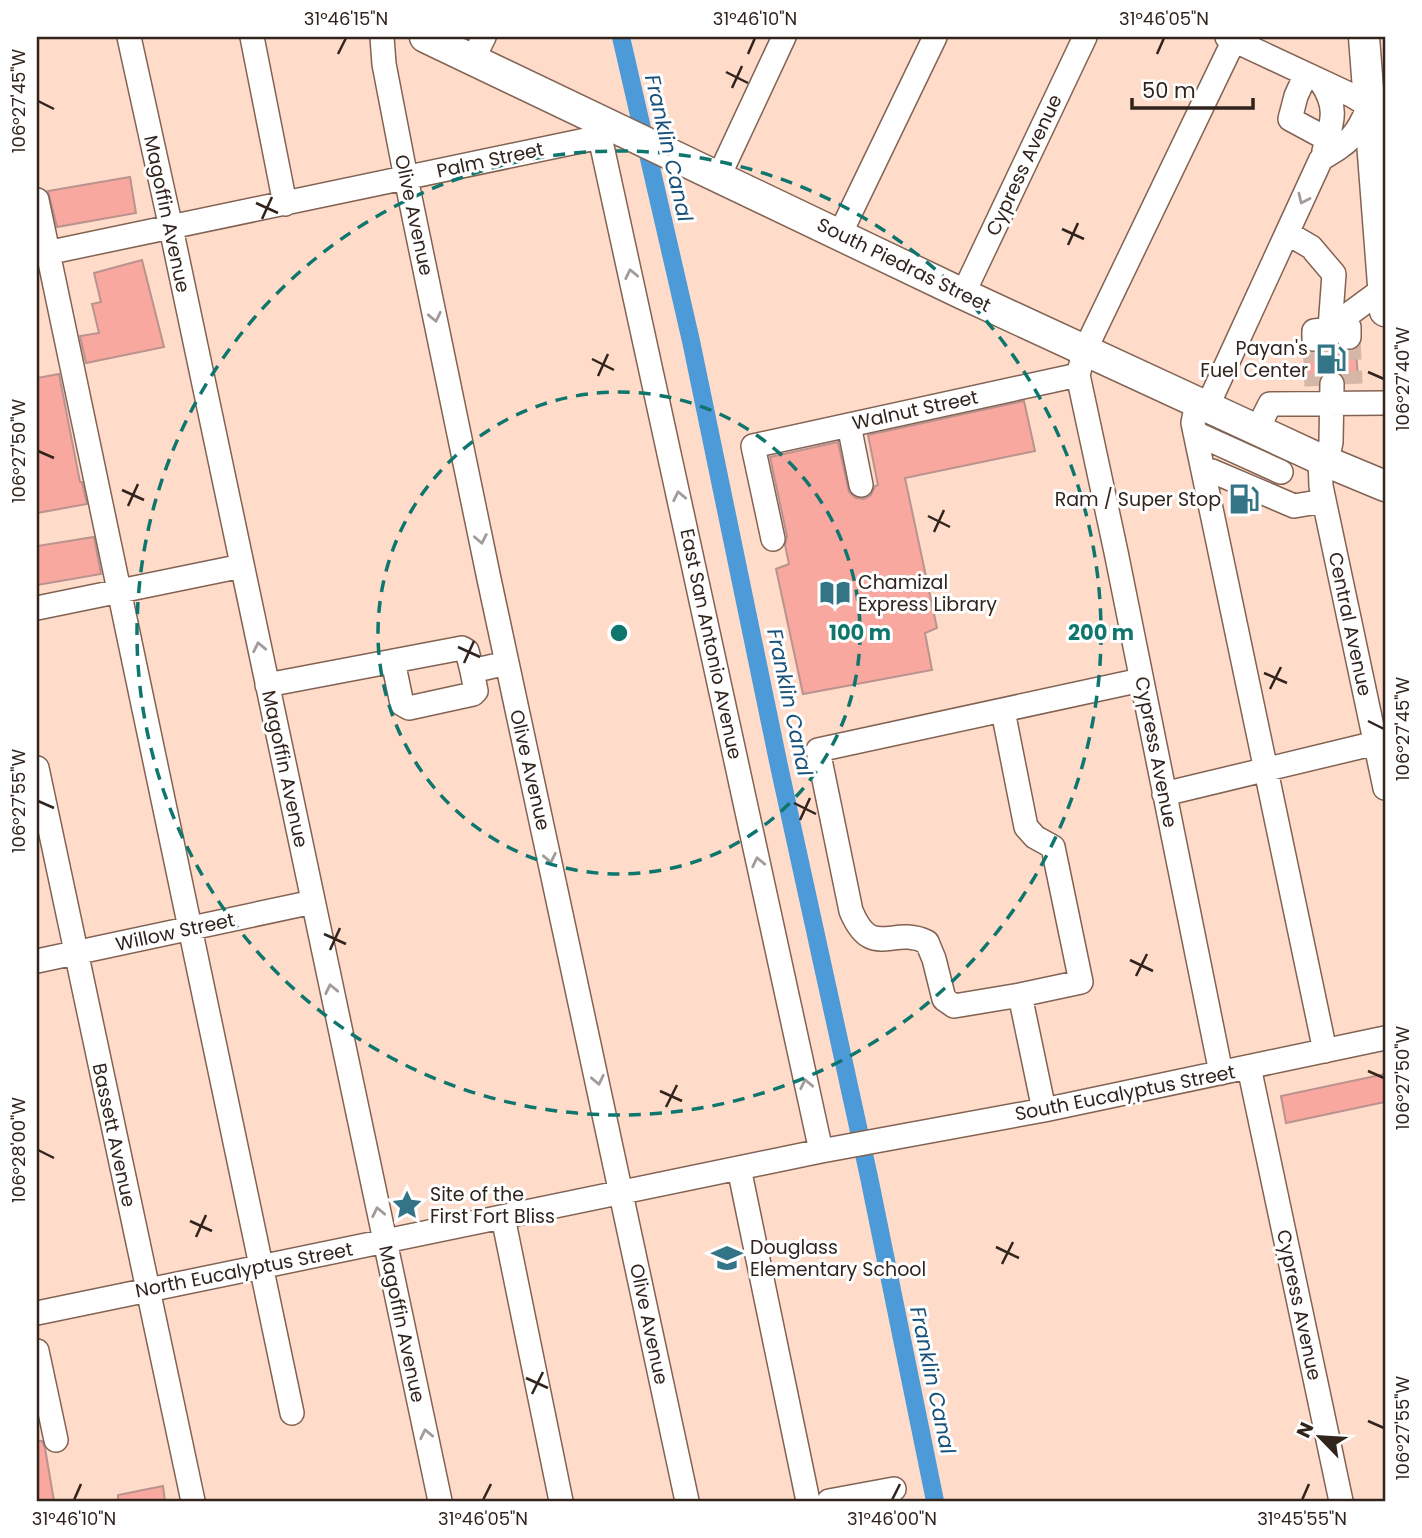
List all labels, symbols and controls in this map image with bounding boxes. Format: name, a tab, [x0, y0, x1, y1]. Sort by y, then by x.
text: 31°46'15"N	[304, 6, 388, 31]
text: 31°46'10"N	[713, 6, 797, 31]
text: 31°46'05"N	[1119, 6, 1209, 31]
text: 106°27'45"W	[6, 48, 31, 153]
scale bar	[1132, 66, 1252, 110]
water label: Franklin Canal	[638, 72, 700, 225]
text: 50 m	[1142, 76, 1196, 105]
street label: Cypress Avenue	[979, 90, 1069, 240]
street label: Magoffin Avenue	[137, 133, 197, 295]
street label: Palm Street	[434, 135, 546, 185]
street label: Olive Avenue	[388, 152, 440, 278]
one-way arrow	[1297, 191, 1311, 204]
street label: South Piedras Street	[812, 211, 996, 319]
one-way arrow	[624, 268, 639, 280]
one-way arrow	[427, 311, 442, 323]
text: 106°27'40"W	[1390, 326, 1415, 431]
place label: Payan's Fuel Center	[1200, 335, 1308, 384]
fuel station icon: Payan's Fuel Center	[1314, 342, 1348, 376]
street label: Walnut Street	[850, 383, 980, 437]
text: 106°27'50"W	[6, 398, 31, 503]
fuel station icon: Ram / Super Stop	[1227, 482, 1261, 516]
place label: Ram / Super Stop	[1055, 486, 1221, 513]
one-way arrow	[672, 490, 687, 502]
street label: East San Antonio Avenue	[673, 526, 749, 762]
one-way arrow	[473, 533, 488, 545]
street label: Central Avenue	[1322, 550, 1378, 698]
place label: Chamizal Express Library	[858, 569, 997, 618]
library icon: Chamizal Express Library	[818, 576, 852, 610]
text: 100 m	[829, 618, 891, 647]
text: 200 m	[1068, 618, 1134, 647]
centre of rings	[607, 621, 631, 645]
water label: Franklin Canal	[760, 626, 820, 779]
one-way arrow	[253, 641, 267, 653]
street label: Cypress Avenue	[1128, 674, 1184, 830]
text: 106°27'45"W	[1390, 676, 1415, 781]
street label: Magoffin Avenue	[255, 688, 315, 850]
street label: Olive Avenue	[503, 707, 557, 833]
text: 106°27'55"W	[6, 748, 31, 853]
one-way arrow	[541, 852, 556, 864]
one-way arrow	[752, 856, 766, 868]
street label: Willow Street	[113, 906, 237, 958]
one-way arrow	[325, 983, 340, 995]
text: 106°27'50"W	[1390, 1025, 1415, 1130]
street label: South Eucalyptus Street	[1013, 1058, 1238, 1128]
street label: Bassett Avenue	[86, 1061, 142, 1209]
one-way arrow	[589, 1074, 604, 1086]
one-way arrow	[800, 1078, 815, 1090]
text: 106°28'00"W	[6, 1097, 31, 1203]
place label: Site of the First Fort Bliss	[430, 1181, 555, 1230]
place icon: Site of the First Fort Bliss	[390, 1188, 424, 1222]
one-way arrow	[372, 1206, 387, 1218]
street label: Cypress Avenue	[1270, 1227, 1328, 1383]
place label: Douglass Elementary School	[750, 1234, 926, 1283]
street label: North Eucalyptus Street	[133, 1236, 355, 1304]
school or university icon: Douglass Elementary School	[710, 1241, 744, 1275]
street label: Magoffin Avenue	[372, 1243, 432, 1405]
street label: Olive Avenue	[623, 1261, 675, 1387]
water label: Franklin Canal	[903, 1304, 963, 1457]
text: 106°27'55"W	[1390, 1375, 1415, 1480]
north arrow	[1286, 1402, 1356, 1472]
text: N	[1290, 1418, 1320, 1442]
one-way arrow	[419, 1429, 434, 1441]
text: 31°46'10"N	[32, 1506, 116, 1531]
text: 31°46'05"N	[438, 1506, 528, 1531]
text: 31°46'00"N	[847, 1506, 937, 1531]
text: 31°45'55"N	[1257, 1506, 1347, 1531]

